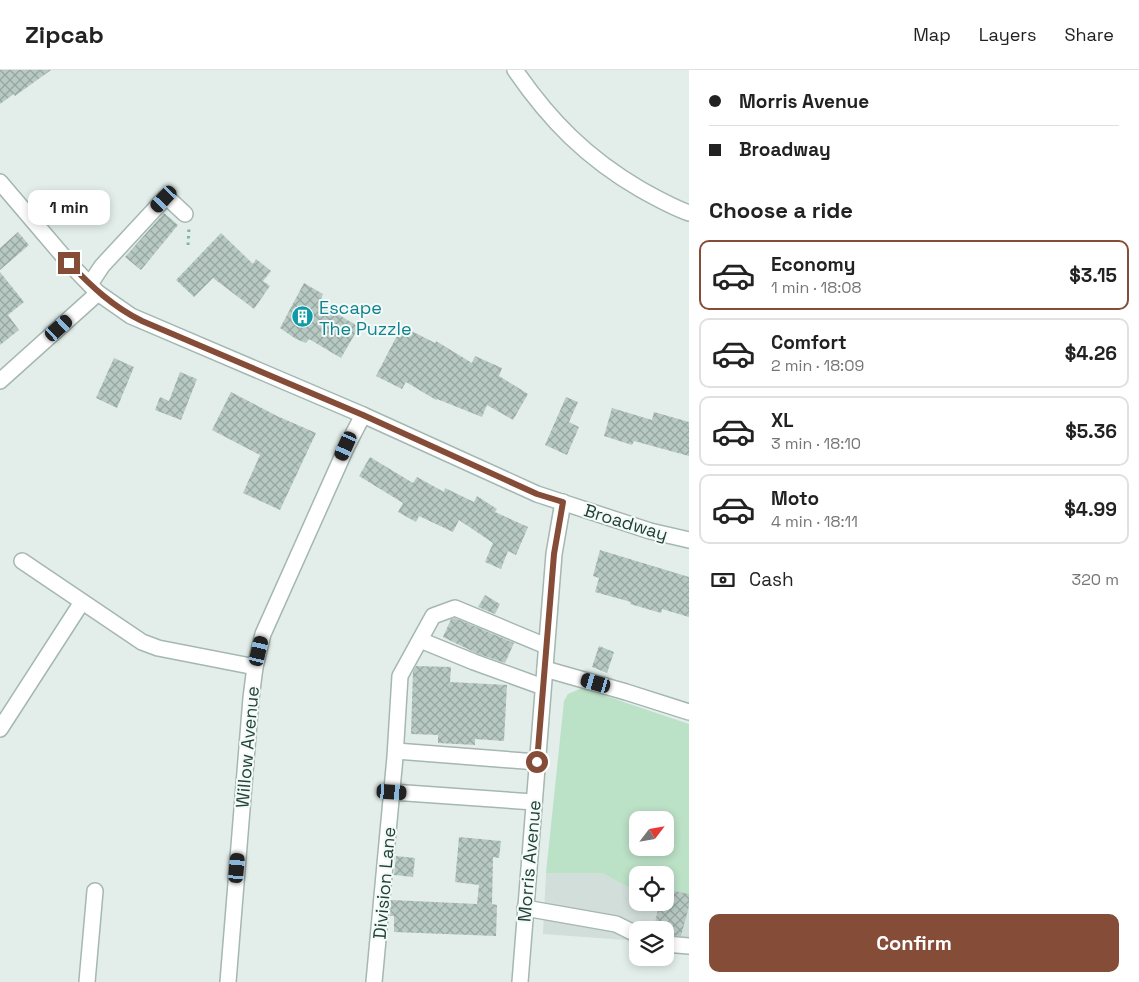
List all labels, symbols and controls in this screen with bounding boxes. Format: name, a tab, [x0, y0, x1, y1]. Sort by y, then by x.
text: Zipcab	[25, 19, 104, 50]
text: Map	[913, 23, 951, 46]
text: Layers	[979, 23, 1036, 46]
text: Share	[1064, 23, 1114, 46]
text: Morris Avenue	[739, 89, 869, 114]
text: Broadway	[739, 137, 831, 162]
car	[148, 183, 179, 215]
callout: 1 min	[28, 190, 110, 226]
text: Choose a ride	[709, 196, 853, 224]
text: 1 min	[49, 197, 89, 218]
route end	[58, 252, 80, 274]
text: Economy	[771, 252, 855, 277]
icon: car	[711, 253, 756, 298]
text: $3.15	[1069, 263, 1117, 288]
text: 1 min · 18:08	[771, 277, 861, 298]
place label: Escape The Puzzle	[319, 296, 412, 340]
building icon: Escape The Puzzle	[291, 305, 315, 329]
car	[42, 312, 75, 344]
text: Comfort	[771, 330, 847, 355]
icon: car	[711, 331, 756, 376]
text: $4.26	[1065, 341, 1117, 366]
text: 2 min · 18:09	[771, 355, 864, 376]
text: XL	[771, 408, 794, 433]
icon: car	[711, 409, 756, 454]
text: $5.36	[1065, 419, 1117, 444]
car	[333, 429, 358, 463]
text: 3 min · 18:10	[771, 433, 861, 454]
text: Moto	[771, 486, 819, 511]
icon: car	[711, 487, 756, 532]
text: $4.99	[1064, 497, 1117, 522]
street label: Broadway	[581, 498, 671, 546]
text: 4 min · 18:11	[771, 511, 858, 532]
icon: cash	[709, 566, 737, 594]
text: Cash	[749, 567, 794, 592]
text: 320 m	[1072, 569, 1119, 590]
car	[248, 635, 269, 667]
car	[579, 672, 612, 694]
street label: Willow Avenue	[230, 685, 264, 809]
route start	[526, 751, 548, 773]
car	[376, 783, 407, 801]
street label: Morris Avenue	[512, 799, 546, 923]
north arrow	[629, 811, 674, 856]
map controls	[629, 811, 674, 966]
street label: Division Lane	[368, 826, 400, 940]
car	[228, 852, 245, 884]
button: locate	[629, 866, 674, 911]
button: Confirm	[709, 914, 1119, 972]
button: layers	[629, 921, 674, 966]

